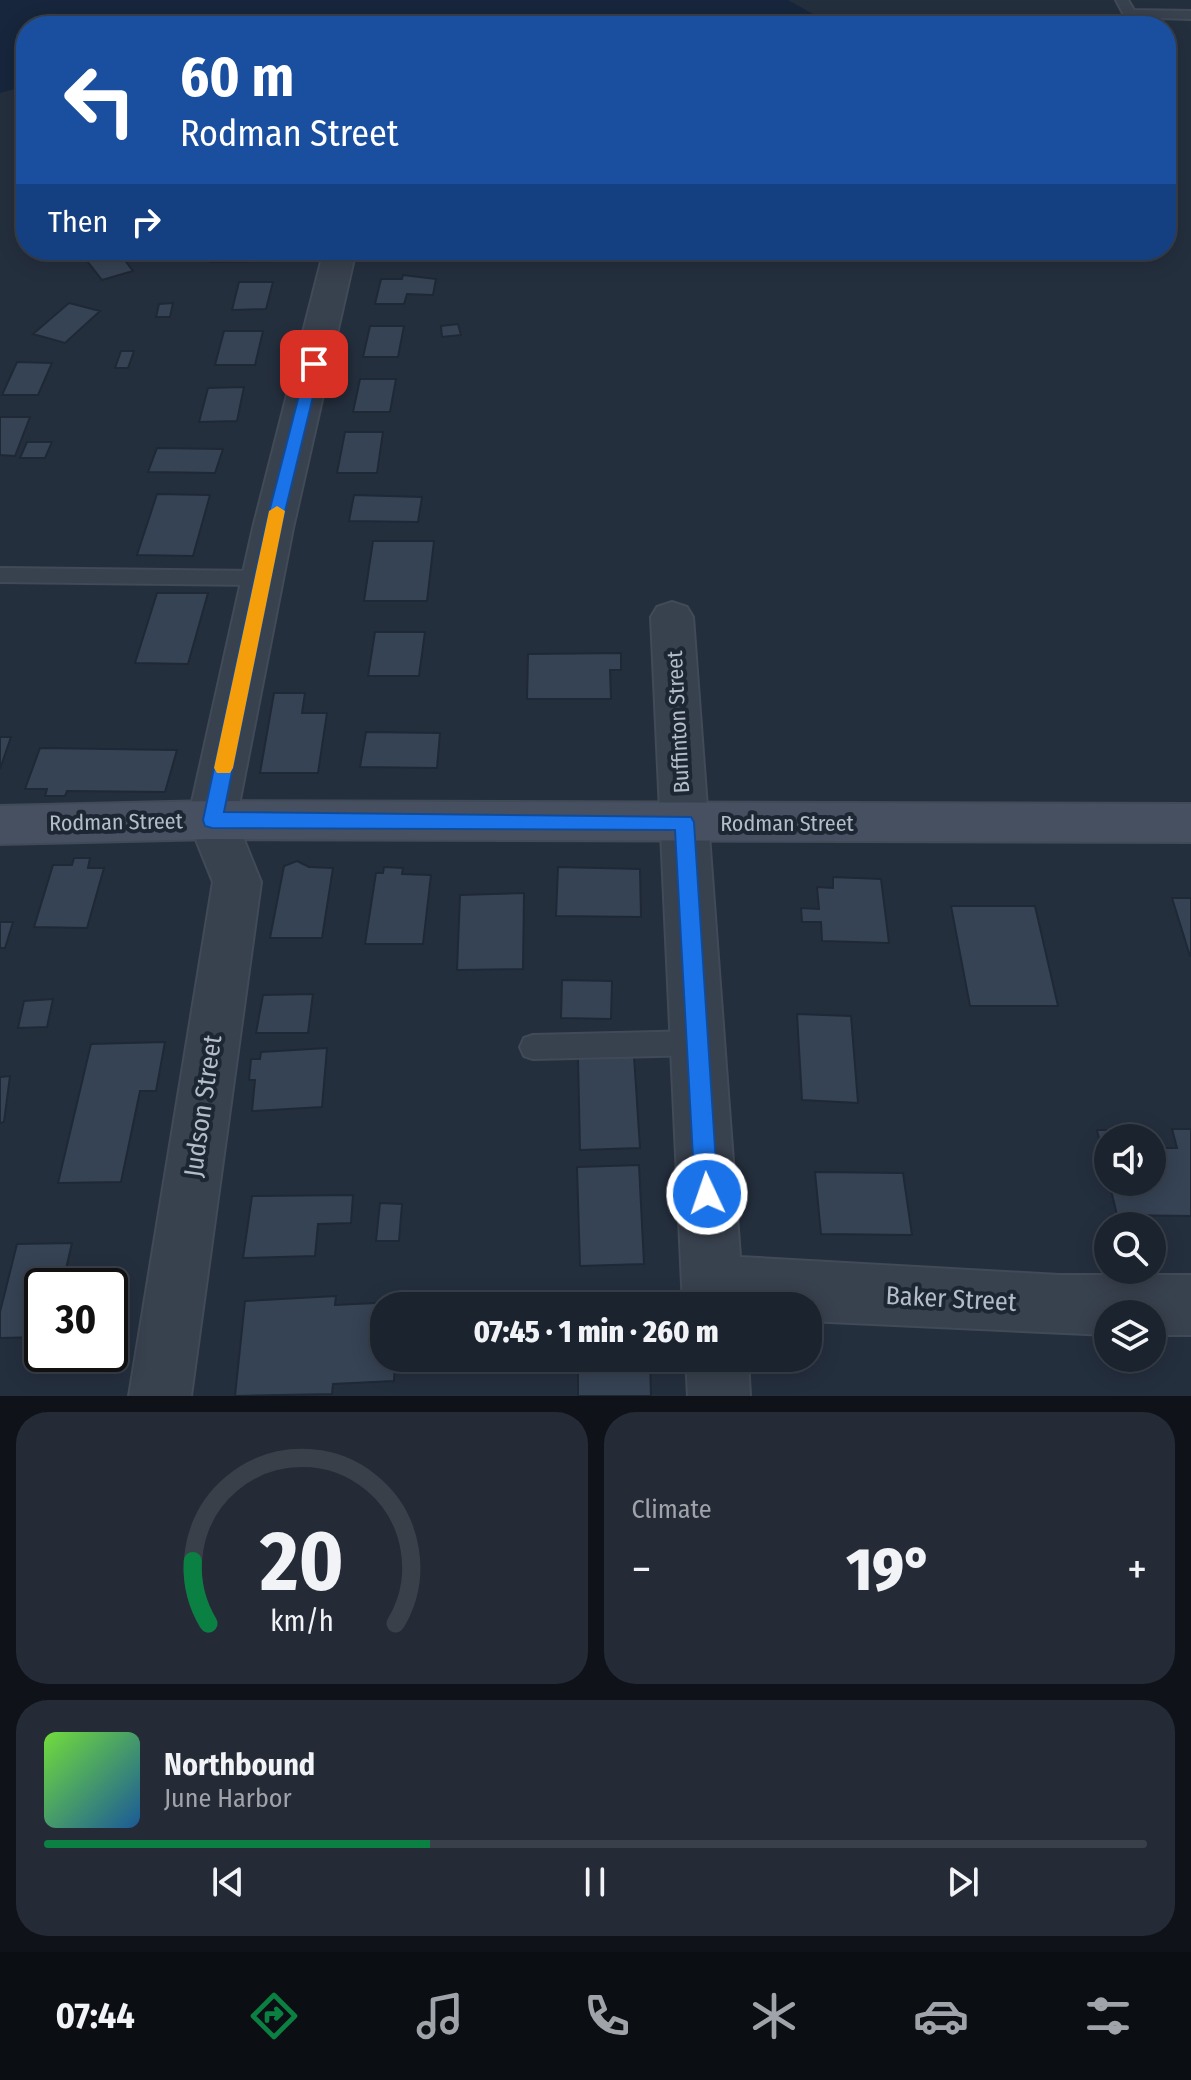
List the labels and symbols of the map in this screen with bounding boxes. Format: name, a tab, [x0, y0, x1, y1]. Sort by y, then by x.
pin	[280, 330, 348, 398]
street label: Buffinton Street	[661, 649, 695, 794]
street label: Rodman Street	[49, 807, 184, 837]
street label: Rodman Street	[720, 810, 855, 837]
street label: Judson Street	[178, 1032, 228, 1179]
position arrow	[665, 1152, 749, 1236]
speed limit sign: 30	[24, 1268, 128, 1372]
street label: Baker Street	[885, 1280, 1018, 1318]

